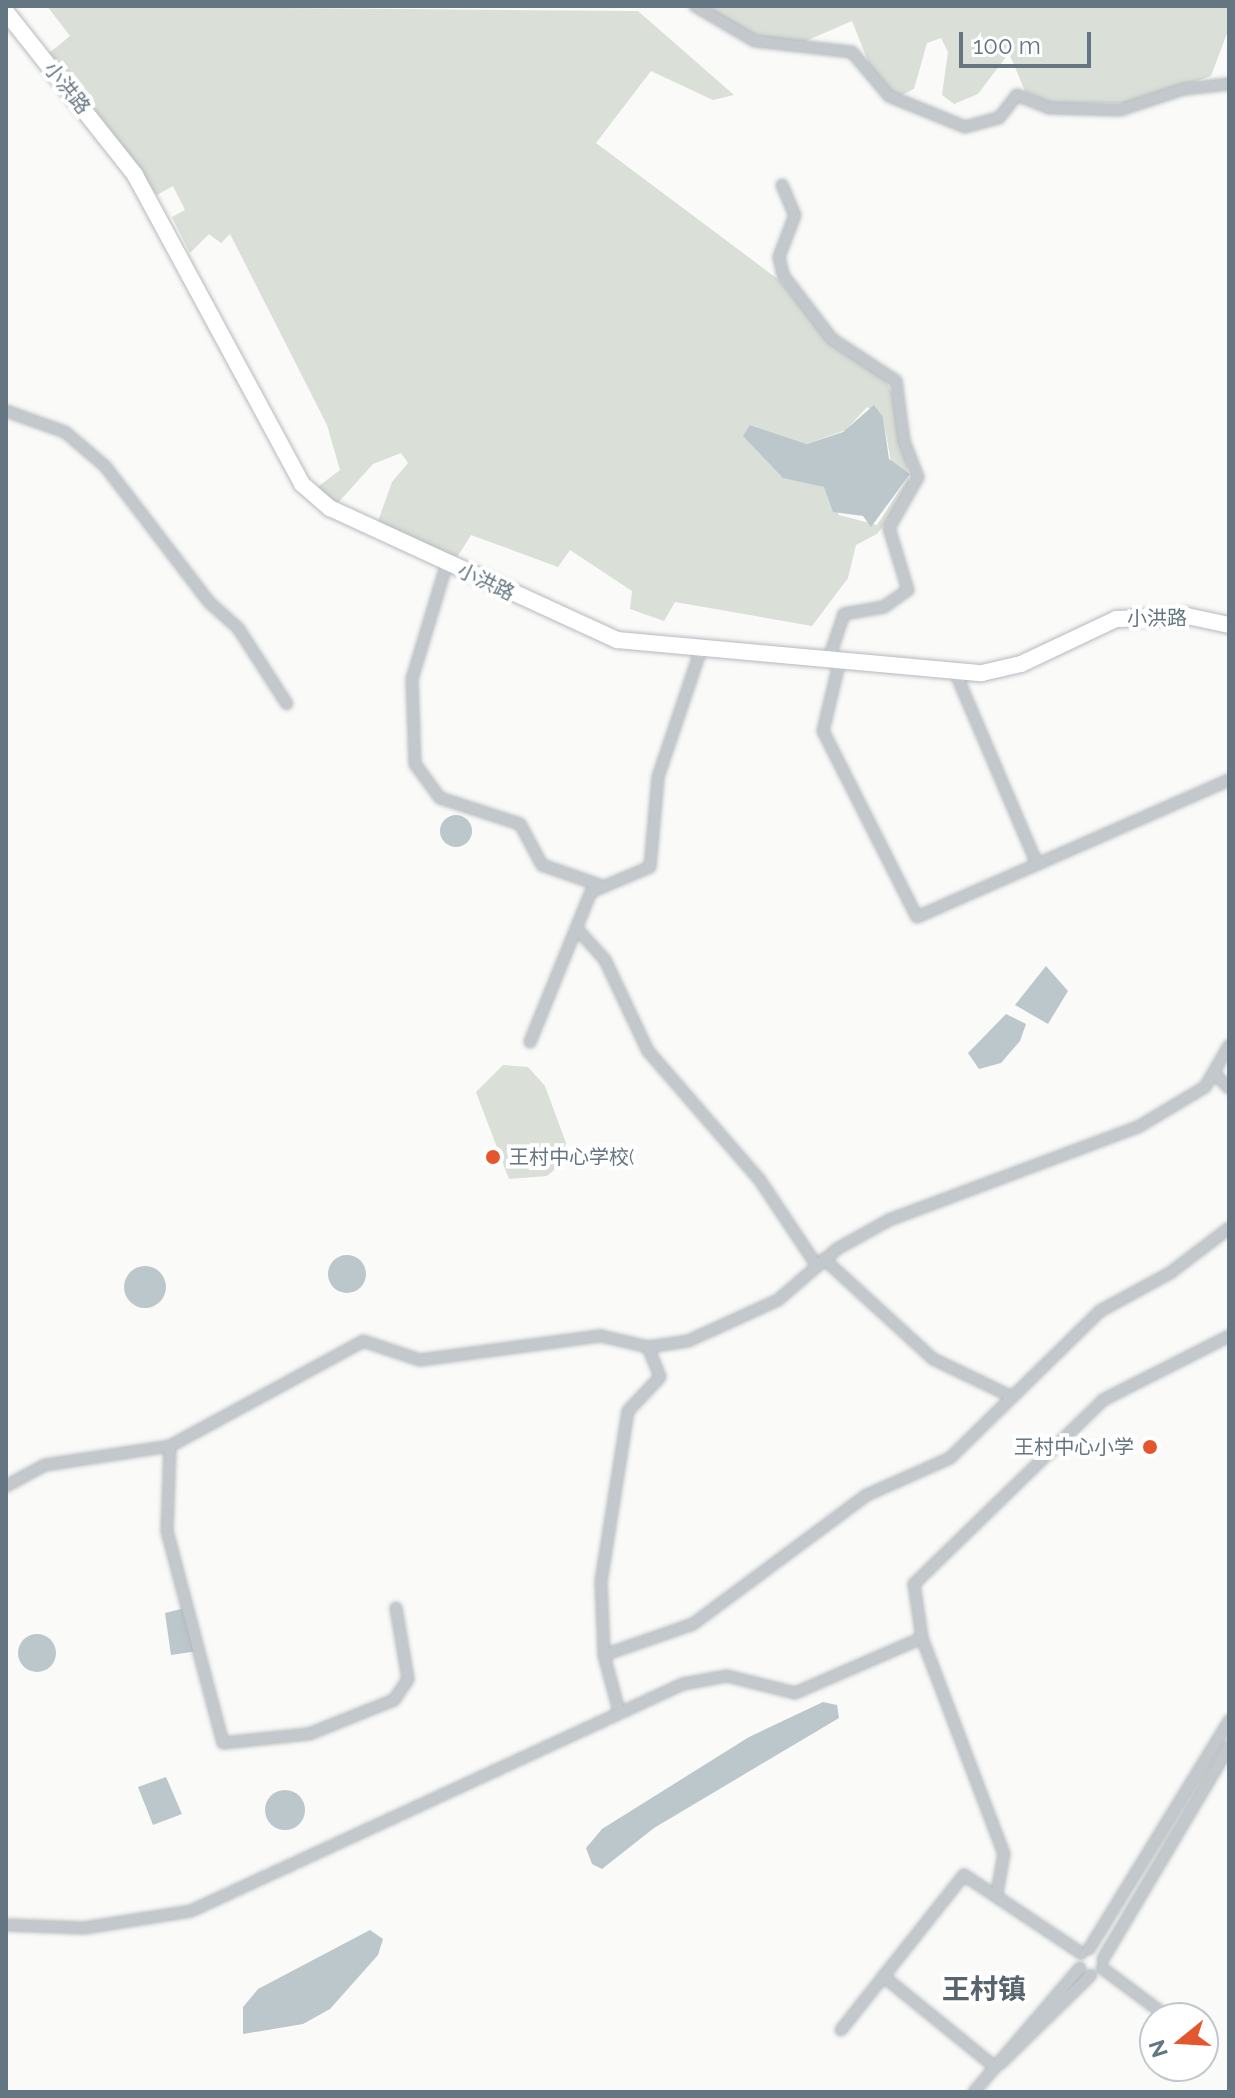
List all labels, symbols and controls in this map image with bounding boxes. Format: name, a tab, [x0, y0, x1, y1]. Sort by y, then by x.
scale bar	[963, 16, 1095, 66]
text: 100 m	[973, 31, 1041, 60]
street label: 小洪路	[39, 57, 95, 119]
street label: 小洪路	[454, 558, 518, 606]
street label: 小洪路	[1127, 606, 1187, 630]
place label: 王村中心学校(	[509, 1145, 634, 1169]
marker: 王村中心学校(	[484, 1148, 502, 1166]
place label: 王村中心小学	[1014, 1435, 1134, 1459]
marker: 王村中心小学	[1141, 1438, 1159, 1456]
district label: 王村镇	[942, 1973, 1026, 2007]
north arrow	[1139, 2002, 1219, 2082]
text: N	[1143, 2037, 1173, 2061]

